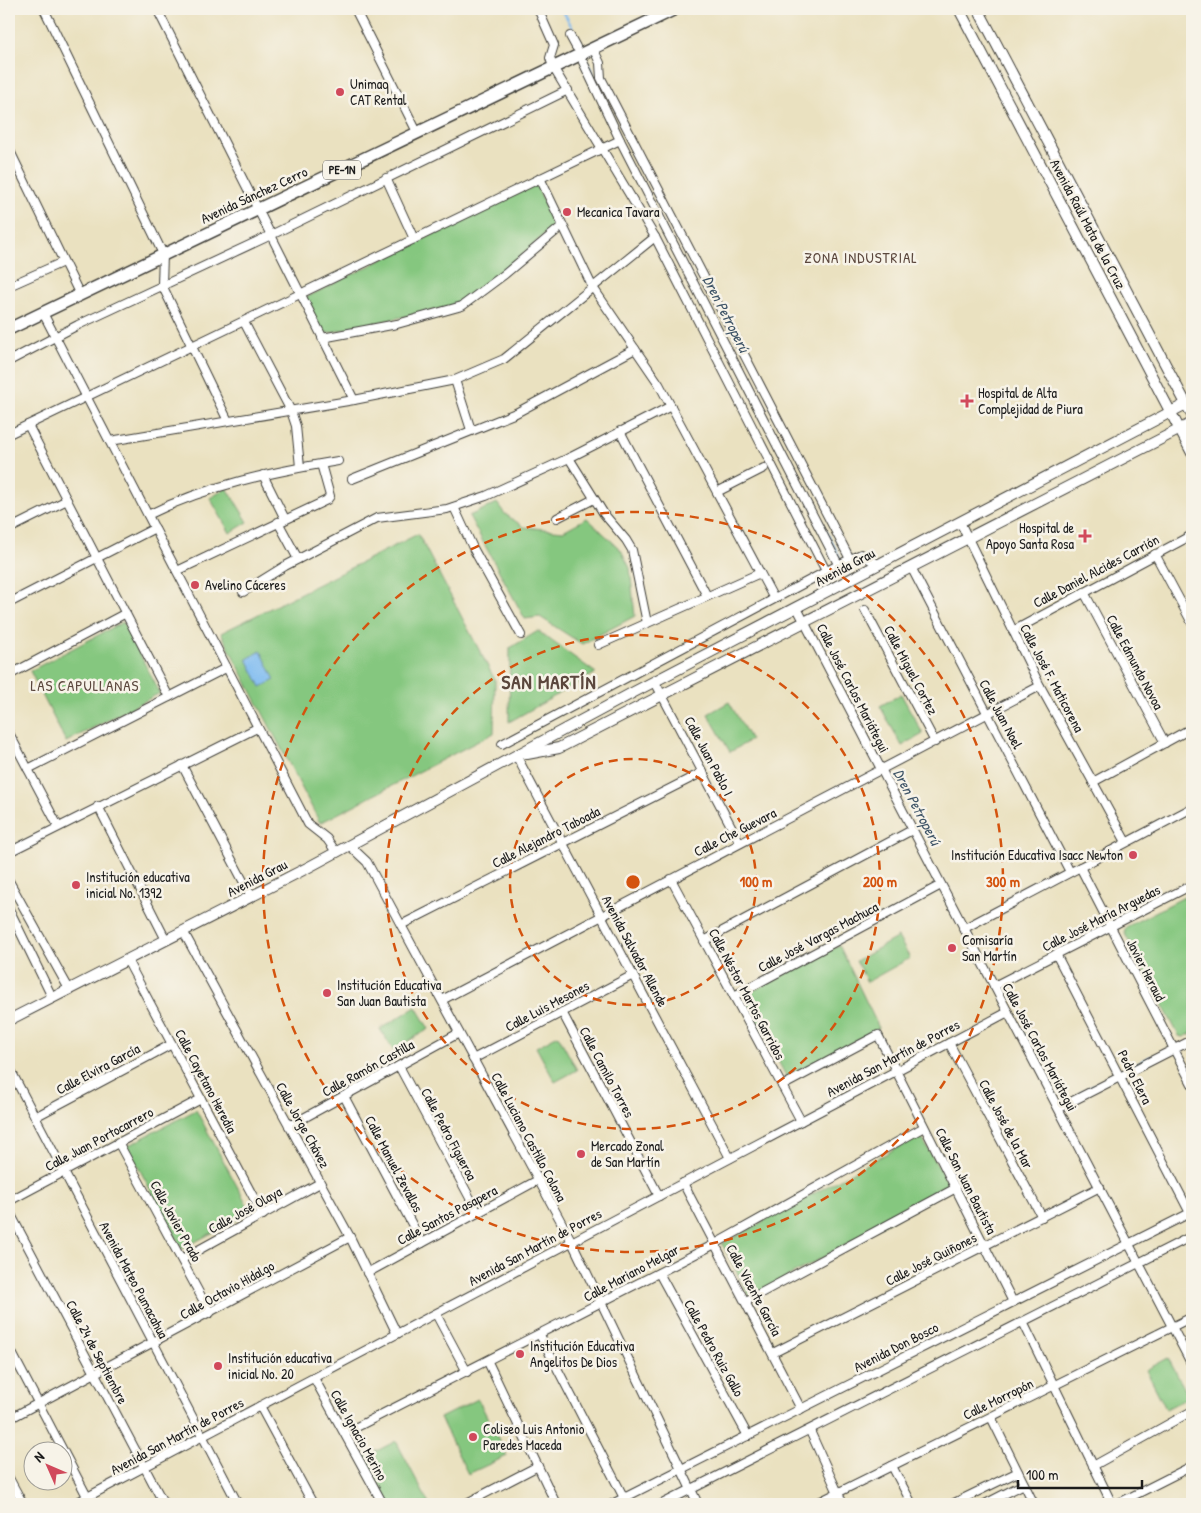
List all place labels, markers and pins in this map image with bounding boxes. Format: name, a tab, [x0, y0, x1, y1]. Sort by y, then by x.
place label: Unimaq CAT Rental	[350, 74, 407, 109]
marker: Unimaq CAT Rental	[334, 86, 346, 98]
place label: Mecanica Tavara	[577, 202, 660, 221]
marker: Mecanica Tavara	[561, 206, 573, 218]
place label: Hospital de Alta Complejidad de Piura	[978, 383, 1083, 419]
marker: Hospital de Alta Complejidad de Piura	[960, 394, 974, 408]
place label: Hospital de Apoyo Santa Rosa	[986, 518, 1074, 554]
marker: Hospital de Apoyo Santa Rosa	[1078, 529, 1092, 543]
place label: Avelino Cáceres	[205, 575, 286, 594]
marker: Avelino Cáceres	[189, 579, 201, 591]
place label: Institución Educativa Isacc Newton	[951, 845, 1123, 864]
marker: Institución Educativa Isacc Newton	[1127, 849, 1139, 861]
place label: Institución educativa inicial No. 1392	[86, 867, 190, 902]
centre of rings	[624, 873, 642, 891]
marker: Institución educativa inicial No. 1392	[70, 879, 82, 891]
place label: Comisaría San Martín	[962, 930, 1017, 965]
marker: Comisaría San Martín	[946, 942, 958, 954]
place label: Institución Educativa San Juan Bautista	[337, 975, 442, 1010]
marker: Institución Educativa San Juan Bautista	[321, 987, 333, 999]
place label: Mercado Zonal de San Martín	[591, 1136, 664, 1171]
marker: Mercado Zonal de San Martín	[575, 1148, 587, 1160]
place label: Institución Educativa Angelitos De Dios	[530, 1336, 635, 1372]
place label: Institución educativa inicial No. 20	[228, 1348, 332, 1383]
marker: Institución Educativa Angelitos De Dios	[514, 1348, 526, 1360]
marker: Institución educativa inicial No. 20	[212, 1360, 224, 1372]
place label: Coliseo Luis Antonio Paredes Maceda	[483, 1419, 585, 1454]
marker: Coliseo Luis Antonio Paredes Maceda	[467, 1431, 479, 1443]

